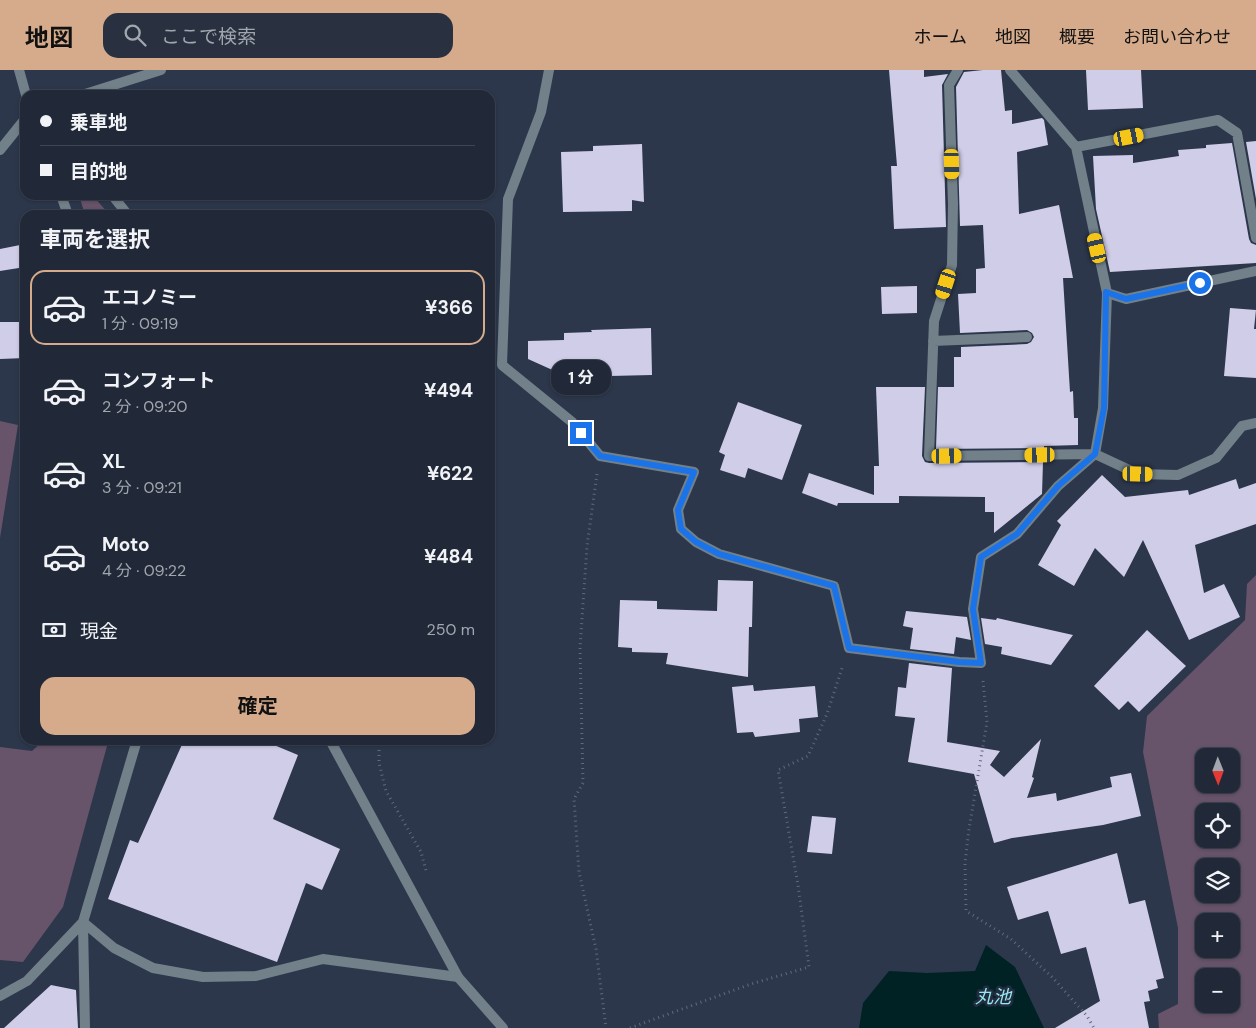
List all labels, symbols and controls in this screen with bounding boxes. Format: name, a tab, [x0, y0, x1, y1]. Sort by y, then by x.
search box	[103, 13, 453, 58]
icon: search	[121, 21, 149, 49]
text: 地図	[25, 22, 73, 53]
text: ここで検索	[161, 24, 256, 49]
text: ホーム	[914, 25, 967, 49]
text: 地図	[995, 25, 1031, 49]
text: 概要	[1059, 25, 1095, 49]
text: お問い合わせ	[1123, 25, 1231, 49]
text: 乗車地	[70, 110, 127, 135]
car	[1112, 127, 1145, 147]
car	[943, 149, 960, 179]
text: 目的地	[70, 159, 127, 184]
text: 車両を選択	[40, 225, 150, 254]
car	[1086, 232, 1107, 264]
car	[934, 267, 957, 301]
route start	[1189, 272, 1211, 294]
icon: car	[42, 285, 87, 330]
text: エコノミー	[102, 285, 197, 310]
text: ¥366	[425, 295, 473, 320]
text: 1 分 · 09:19	[102, 313, 178, 334]
callout: 1 分	[551, 360, 611, 396]
text: 1 分	[568, 367, 594, 388]
icon: car	[42, 368, 87, 413]
text: コンフォート	[102, 368, 215, 393]
text: ¥494	[424, 378, 473, 403]
text: 2 分 · 09:20	[102, 396, 187, 417]
route end	[570, 422, 592, 444]
car	[1024, 447, 1055, 463]
car	[931, 448, 962, 464]
text: XL	[102, 449, 125, 474]
icon: car	[42, 451, 87, 496]
text: ¥622	[427, 461, 473, 486]
car	[1122, 466, 1153, 482]
text: 3 分 · 09:21	[102, 477, 182, 498]
text: Moto	[102, 532, 150, 557]
icon: car	[42, 534, 87, 579]
text: ¥484	[424, 544, 473, 569]
text: 4 分 · 09:22	[102, 560, 186, 581]
icon: cash	[40, 616, 68, 644]
text: 現金	[80, 619, 118, 644]
text: 250 m	[427, 619, 475, 640]
button: 確定	[40, 677, 475, 735]
north arrow	[1195, 748, 1240, 792]
map controls	[1195, 748, 1240, 1013]
button: locate	[1195, 803, 1240, 848]
button: layers	[1195, 858, 1240, 903]
button: +	[1195, 913, 1240, 958]
button: −	[1195, 968, 1240, 1013]
water label: 丸池	[975, 985, 1013, 1009]

